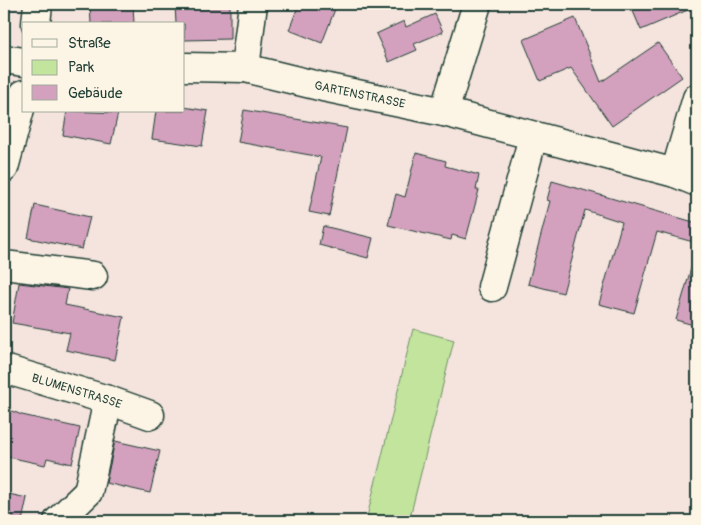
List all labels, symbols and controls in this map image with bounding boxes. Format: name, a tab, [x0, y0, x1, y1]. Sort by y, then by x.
legend	[22, 22, 185, 112]
text: Straße	[68, 34, 111, 53]
text: Park	[68, 58, 95, 77]
street label: GARTENSTRASSE	[313, 78, 407, 111]
text: Gebäude	[68, 84, 123, 103]
street label: BLUMENSTRASSE	[30, 370, 124, 412]

